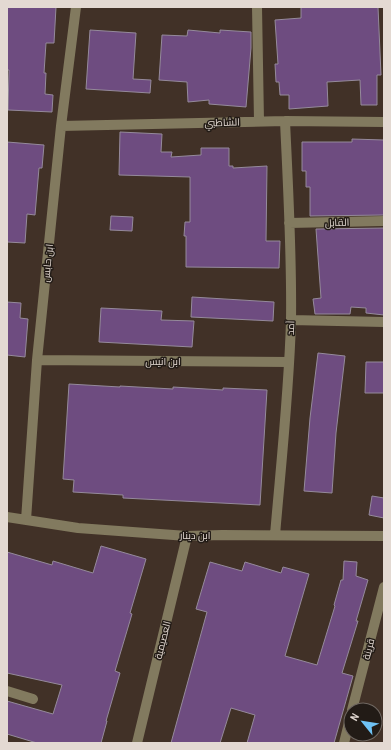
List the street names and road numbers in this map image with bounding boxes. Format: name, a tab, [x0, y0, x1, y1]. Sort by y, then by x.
street label: الشاطبي	[204, 115, 240, 131]
street label: القابل	[325, 216, 349, 229]
street label: ابن حابس	[39, 243, 56, 283]
street label: آمد	[284, 320, 297, 335]
street label: ابن انيس	[145, 355, 181, 368]
street label: ابن دينار	[179, 529, 210, 542]
street label: العصيمية	[151, 620, 173, 660]
street label: قرينة	[360, 637, 377, 661]

